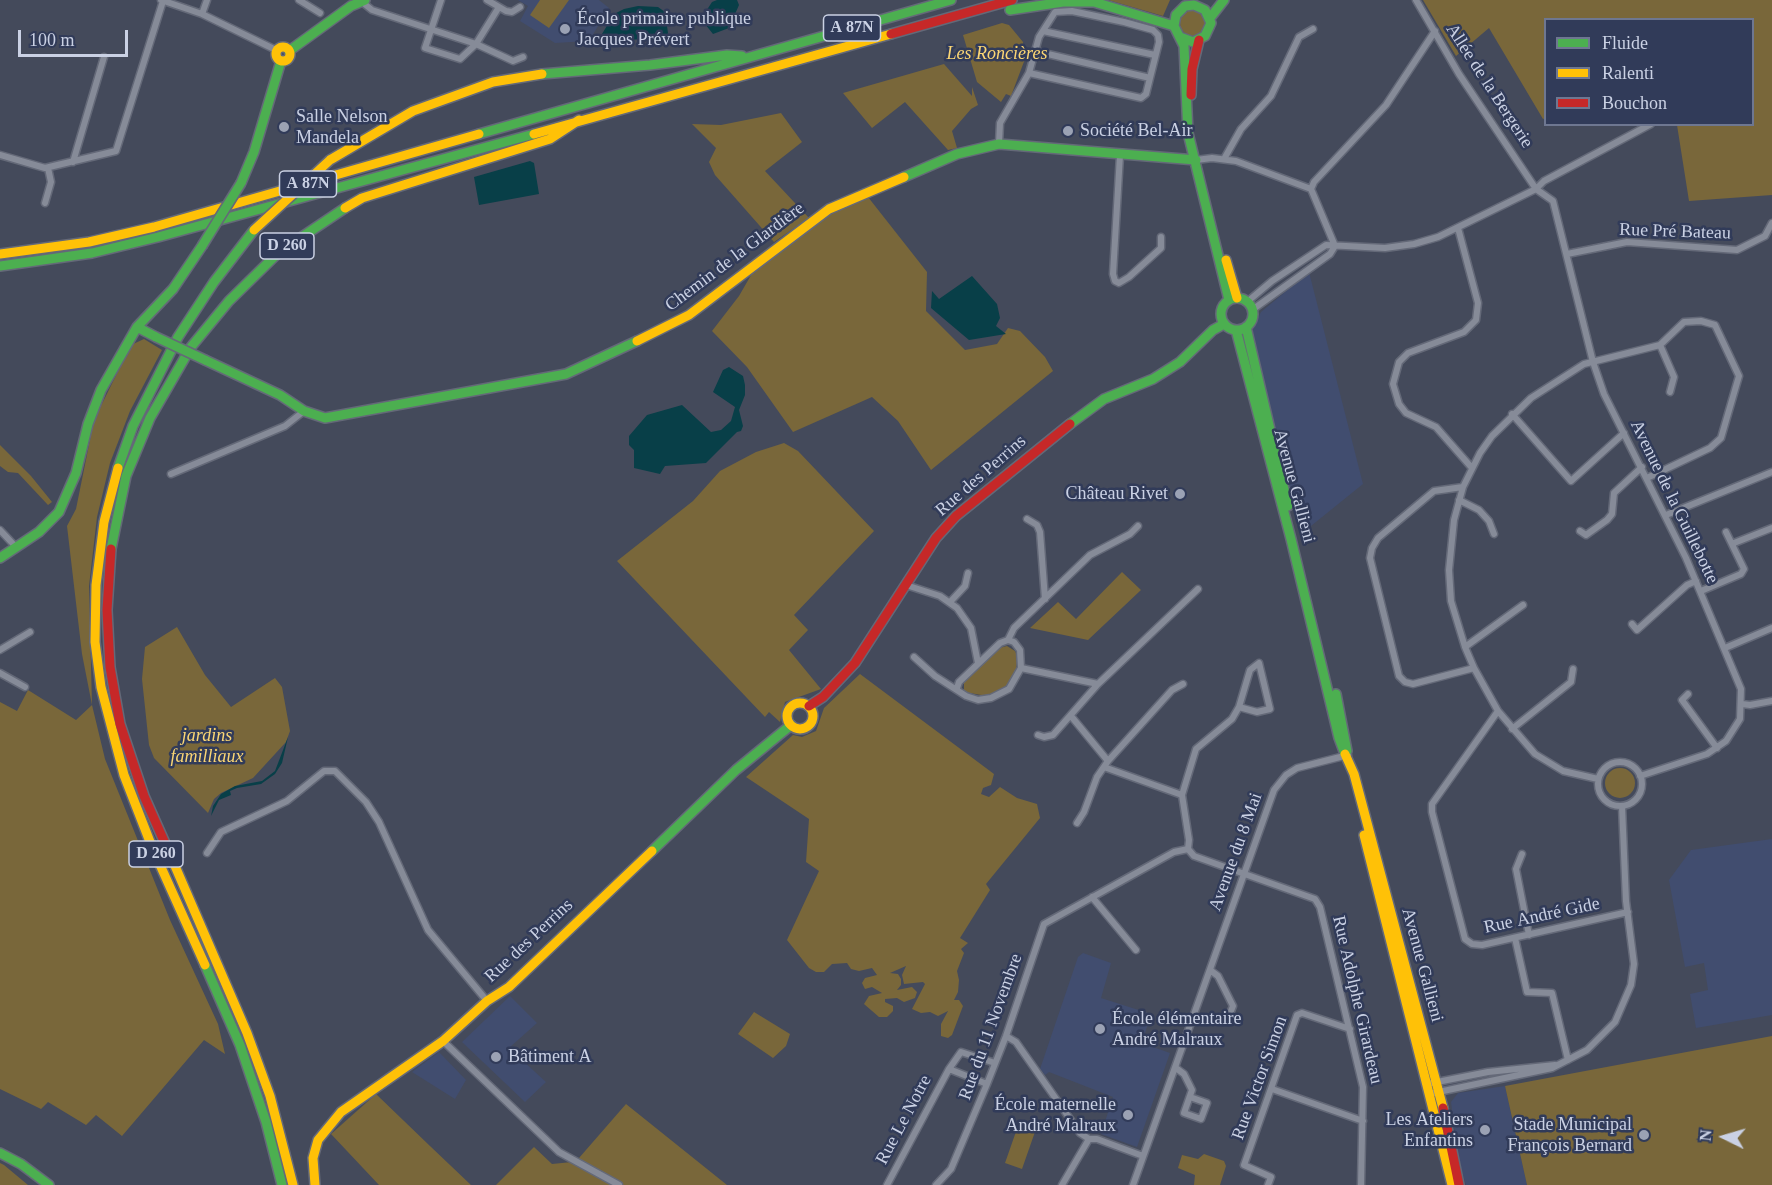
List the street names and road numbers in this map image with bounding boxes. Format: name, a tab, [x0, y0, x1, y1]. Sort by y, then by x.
road number: A 87N	[824, 15, 880, 41]
street label: Allée de la Bergerie	[1441, 20, 1537, 152]
road number: A 87N	[280, 171, 336, 197]
street label: Chemin de la Glardière	[661, 198, 809, 316]
street label: Rue Pré Bateau	[1619, 219, 1731, 245]
road number: D 260	[260, 233, 314, 259]
street label: Avenue de la Guillebotte	[1625, 417, 1723, 587]
street label: Avenue Gallieni	[1268, 427, 1320, 545]
street label: Rue des Perrins	[931, 431, 1031, 521]
street label: Avenue du 8 Mai	[1205, 790, 1267, 914]
road number: D 260	[129, 841, 183, 867]
street label: Rue André Gide	[1482, 893, 1602, 939]
street label: Rue des Perrins	[480, 895, 578, 987]
street label: Avenue Gallieni	[1396, 906, 1448, 1024]
street label: Rue Adolphe Girardeau	[1327, 914, 1387, 1086]
street label: Rue du 11 Novembre	[955, 951, 1027, 1103]
street label: Rue Victor Simon	[1228, 1013, 1292, 1143]
street label: Rue Le Notre	[871, 1072, 937, 1168]

